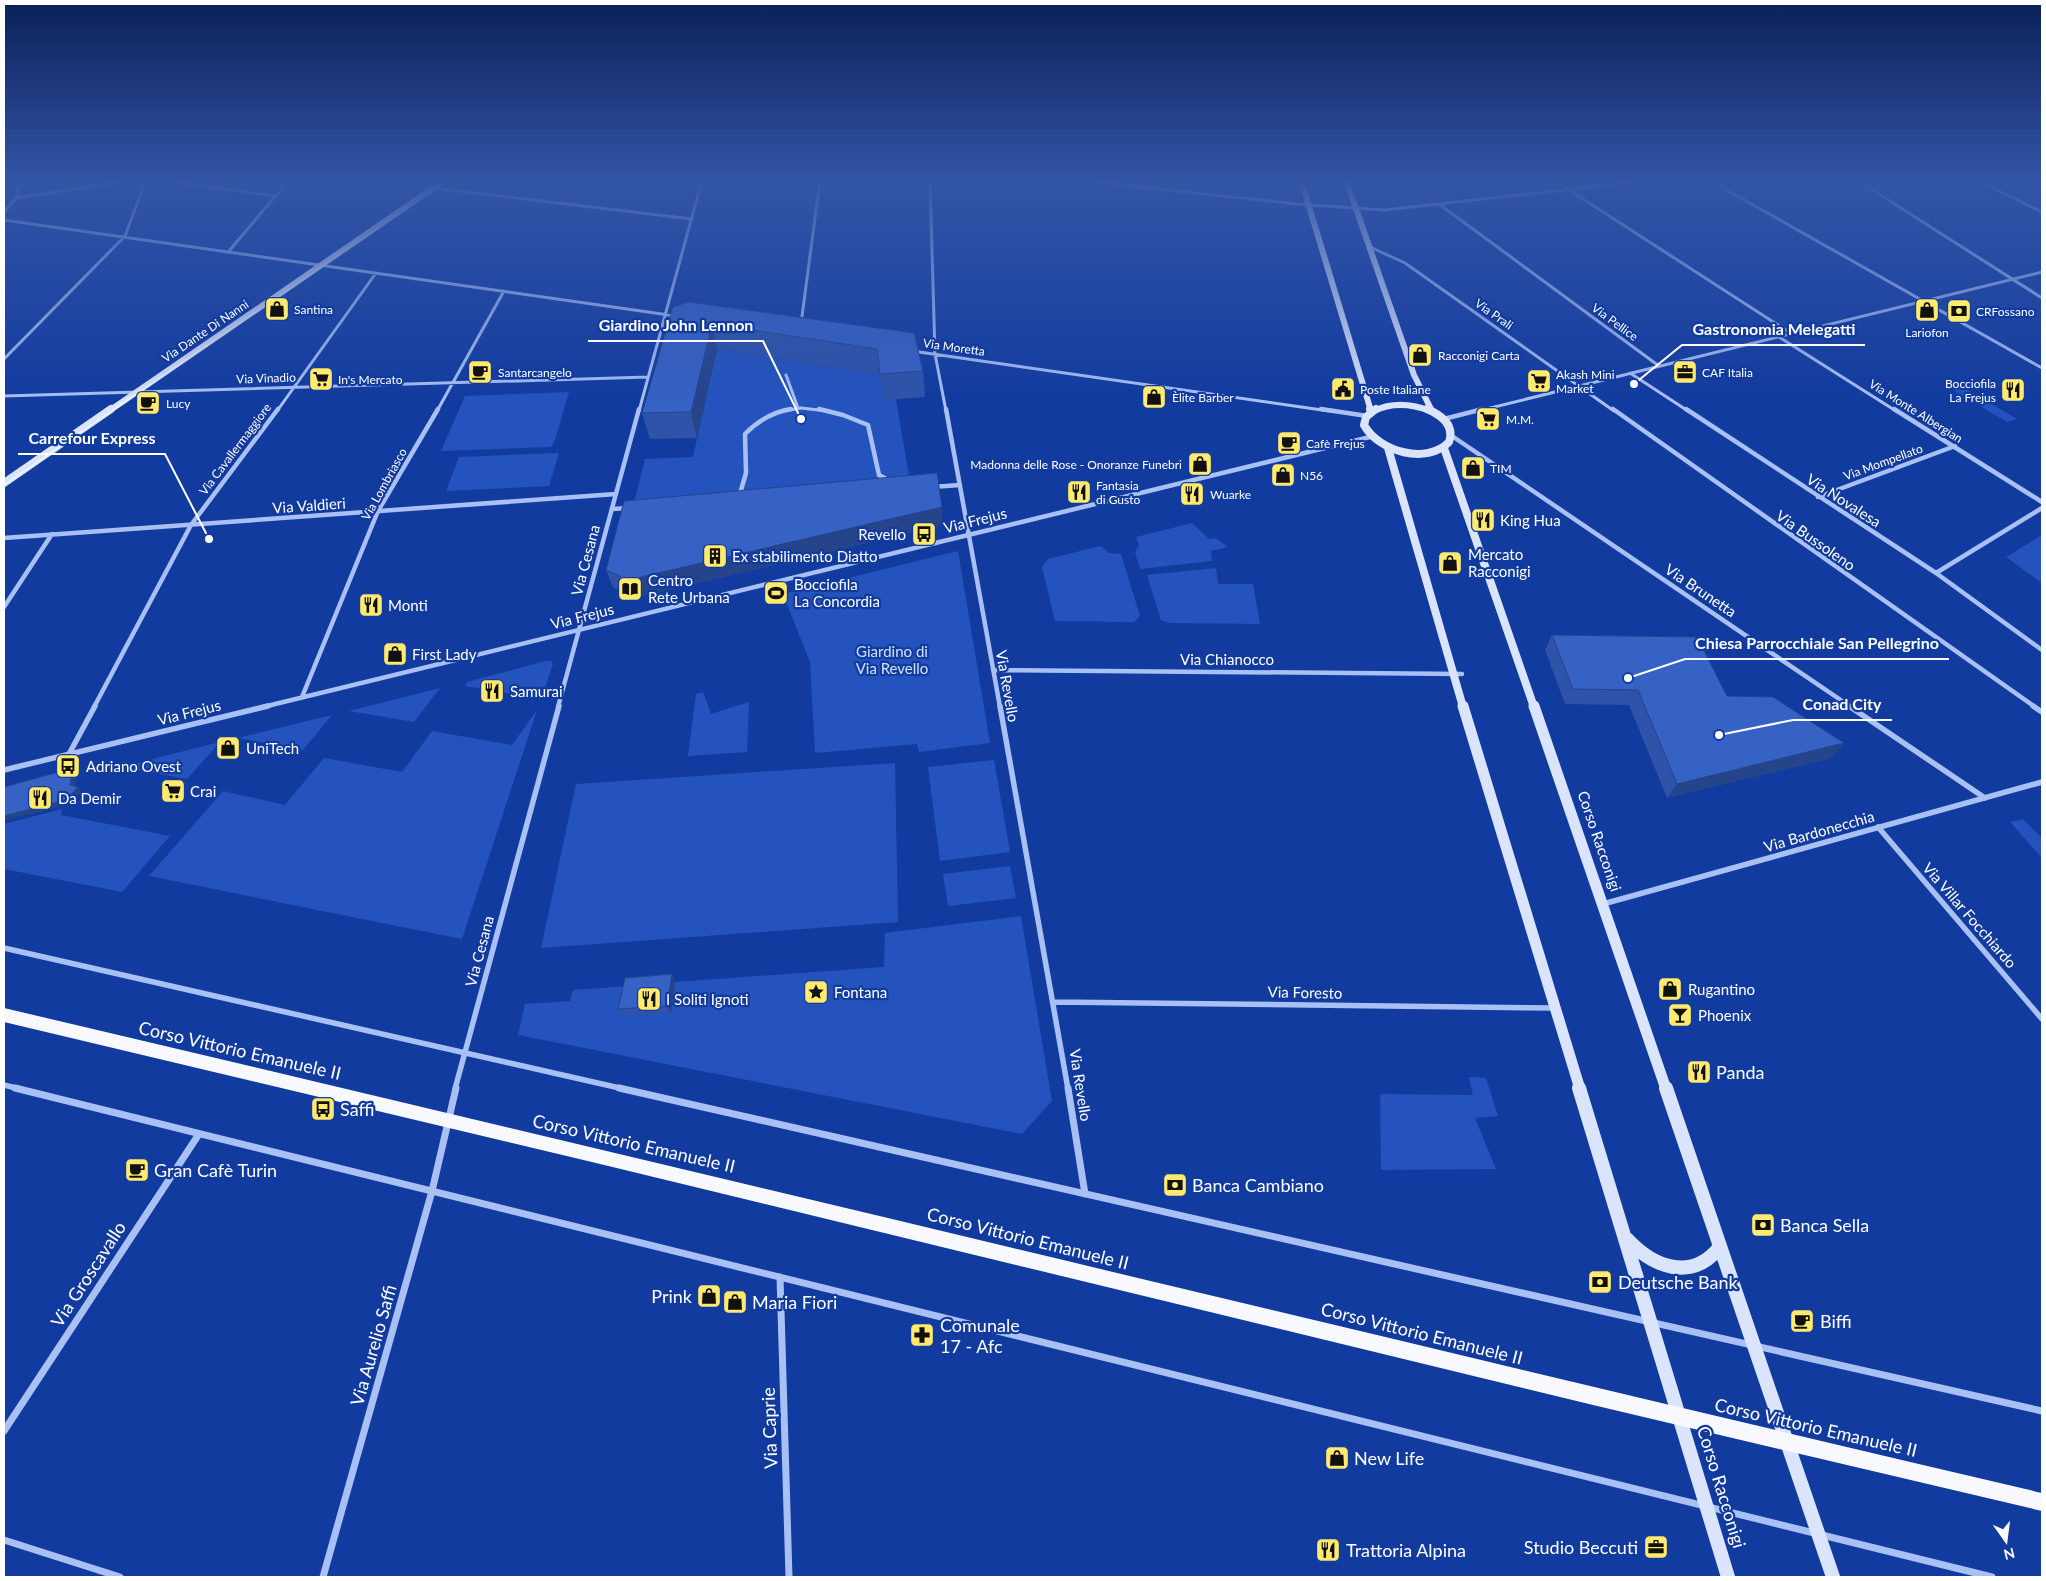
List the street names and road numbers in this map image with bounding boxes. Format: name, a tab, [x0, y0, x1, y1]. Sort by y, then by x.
street label: Via Prali	[1472, 295, 1516, 333]
street label: Via Dante Di Nanni	[159, 296, 251, 366]
street label: Via Pellice	[1589, 300, 1641, 344]
street label: Via Moretta	[922, 335, 986, 359]
street label: Via Vinadio	[236, 369, 296, 387]
street label: Via Monte Albergian	[1866, 376, 1966, 446]
street label: Via Cavallermaggiore	[196, 400, 274, 498]
street label: Via Mompellato	[1841, 441, 1925, 483]
street label: Via Lombriasco	[358, 445, 410, 523]
street label: Via Novalesa	[1803, 469, 1885, 531]
street label: Via Valdieri	[272, 493, 346, 517]
street label: Via Frejus	[942, 503, 1008, 537]
street label: Via Bussoleno	[1773, 506, 1859, 574]
street label: Via Cesana	[567, 523, 603, 597]
street label: Via Brunetta	[1662, 560, 1740, 620]
street label: Via Frejus	[549, 599, 615, 633]
street label: Via Revello	[993, 649, 1023, 723]
street label: Via Chianocco	[1180, 650, 1274, 668]
street label: Via Frejus	[156, 695, 222, 729]
street label: Corso Racconigi	[1574, 788, 1626, 894]
street label: Via Bardonecchia	[1762, 807, 1876, 855]
street label: Via Villar Focchiardo	[1919, 859, 2021, 971]
street label: Via Cesana	[461, 914, 497, 988]
street label: Via Foresto	[1267, 982, 1343, 1002]
street label: Corso Vittorio Emanuele II	[137, 1016, 343, 1084]
street label: Via Revello	[1066, 1048, 1096, 1122]
street label: Corso Vittorio Emanuele II	[531, 1109, 737, 1177]
street label: Corso Vittorio Emanuele II	[925, 1202, 1131, 1274]
street label: Via Groscavallo	[46, 1217, 130, 1331]
street label: Via Aurelio Saffi	[345, 1282, 401, 1408]
street label: Corso Vittorio Emanuele II	[1319, 1297, 1525, 1369]
street label: Via Caprie	[757, 1387, 781, 1469]
street label: Corso Vittorio Emanuele II	[1713, 1393, 1919, 1461]
street label: Corso Racconigi	[1693, 1423, 1751, 1551]

